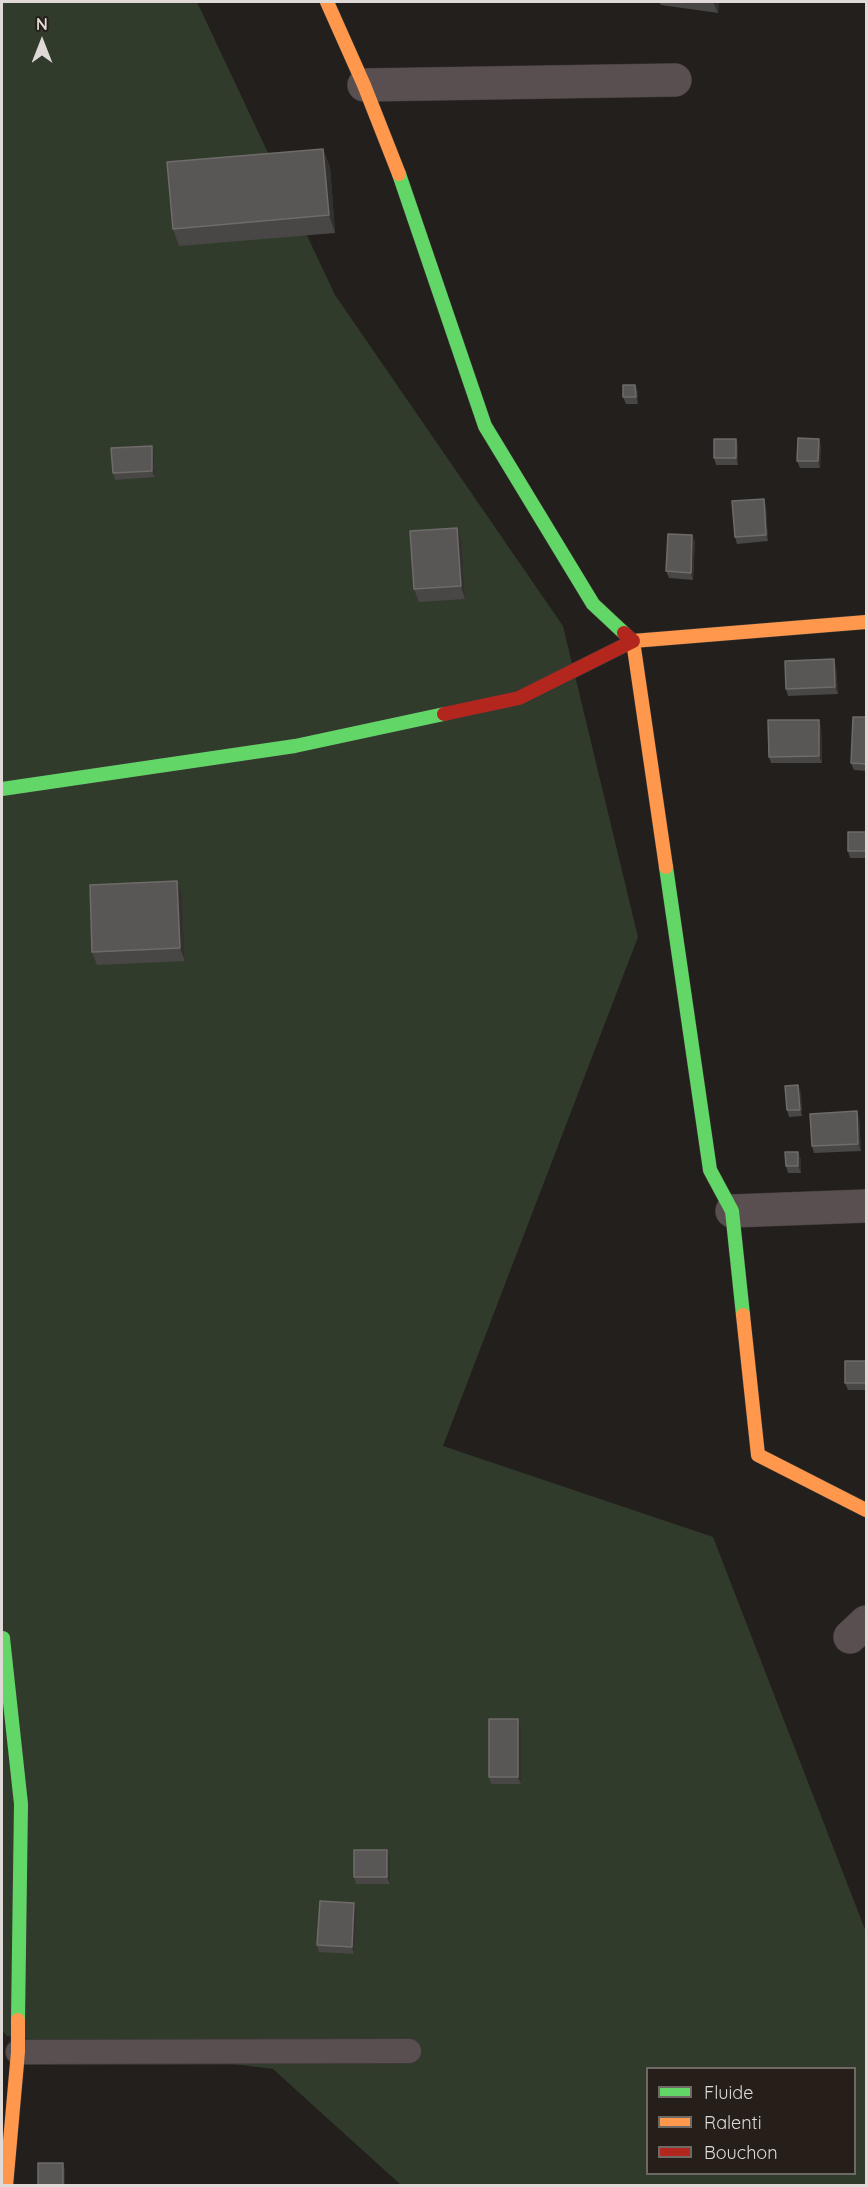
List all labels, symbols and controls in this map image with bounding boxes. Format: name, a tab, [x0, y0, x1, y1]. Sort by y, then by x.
north arrow	[12, 12, 72, 72]
text: N	[36, 14, 48, 34]
legend	[646, 2067, 856, 2175]
text: Fluide	[704, 2081, 753, 2104]
text: Ralenti	[704, 2111, 762, 2134]
text: Bouchon	[704, 2141, 778, 2164]

